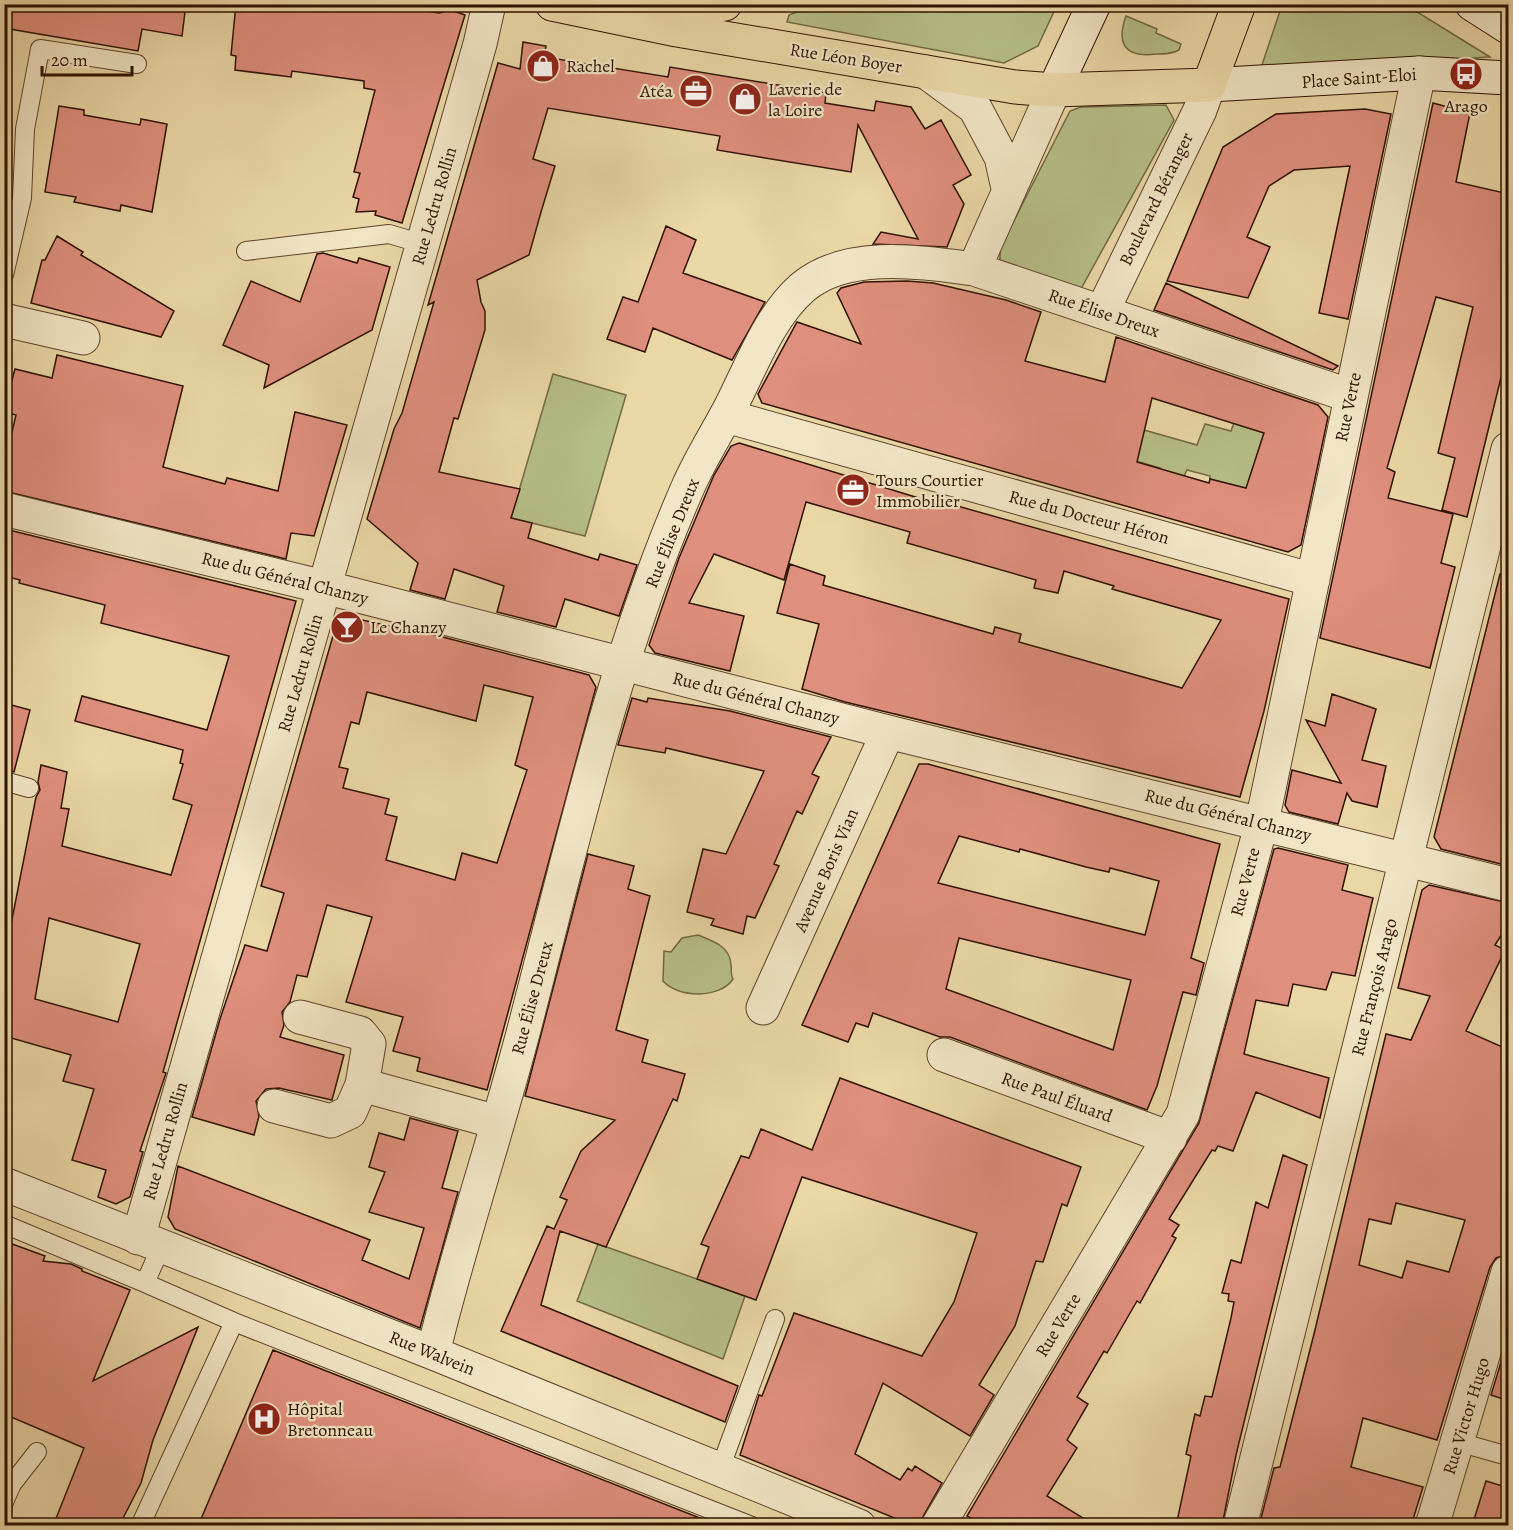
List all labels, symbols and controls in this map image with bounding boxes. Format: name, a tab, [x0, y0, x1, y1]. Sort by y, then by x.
street label: Rue Léon Boyer	[788, 37, 904, 79]
scale bar	[42, 39, 132, 77]
text: 20 m	[51, 48, 88, 72]
shop icon: Rachel	[525, 48, 561, 84]
place label: Rachel	[566, 54, 615, 78]
bus stop icon: Arago	[1448, 56, 1484, 92]
street label: Place Saint-Eloi	[1301, 62, 1417, 94]
office icon: Atéa	[678, 73, 714, 109]
place label: Laverie de la Loire	[768, 77, 842, 122]
place label: Atéa	[639, 79, 674, 103]
shop icon: Laverie de la Loire	[727, 81, 763, 117]
place label: Arago	[1443, 94, 1488, 118]
street label: Boulevard Béranger	[1113, 128, 1199, 270]
street label: Rue Ledru Rollin	[406, 144, 462, 268]
street label: Rue Élise Dreux	[1045, 283, 1163, 343]
street label: Rue Verte	[1329, 370, 1367, 444]
place label: Tours Courtier Immobilier	[876, 468, 984, 513]
office icon: Tours Courtier Immobilier	[835, 472, 871, 508]
street label: Rue Élise Dreux	[639, 474, 705, 592]
street label: Rue du Docteur Héron	[1006, 484, 1172, 550]
street label: Rue du Général Chanzy	[199, 546, 372, 611]
bar icon: Le Chanzy	[329, 609, 365, 645]
street label: Rue Ledru Rollin	[272, 611, 328, 735]
place label: Le Chanzy	[370, 615, 447, 639]
street label: Rue du Général Chanzy	[670, 666, 843, 731]
street label: Rue du Général Chanzy	[1142, 783, 1315, 848]
street label: Avenue Boris Vian	[788, 804, 864, 937]
street label: Rue Verte	[1224, 845, 1266, 919]
street label: Rue François Arago	[1345, 916, 1403, 1058]
street label: Rue Élise Dreux	[505, 938, 559, 1057]
street label: Rue Paul Éluard	[998, 1066, 1116, 1128]
street label: Rue Ledru Rollin	[137, 1079, 193, 1203]
street label: Rue Verte	[1030, 1289, 1086, 1361]
street label: Rue Walvein	[385, 1325, 479, 1381]
street label: Rue Victor Hugo	[1437, 1354, 1495, 1478]
place label: Hôpital Bretonneau	[287, 1397, 373, 1442]
hospital icon: Hôpital Bretonneau	[246, 1401, 282, 1437]

